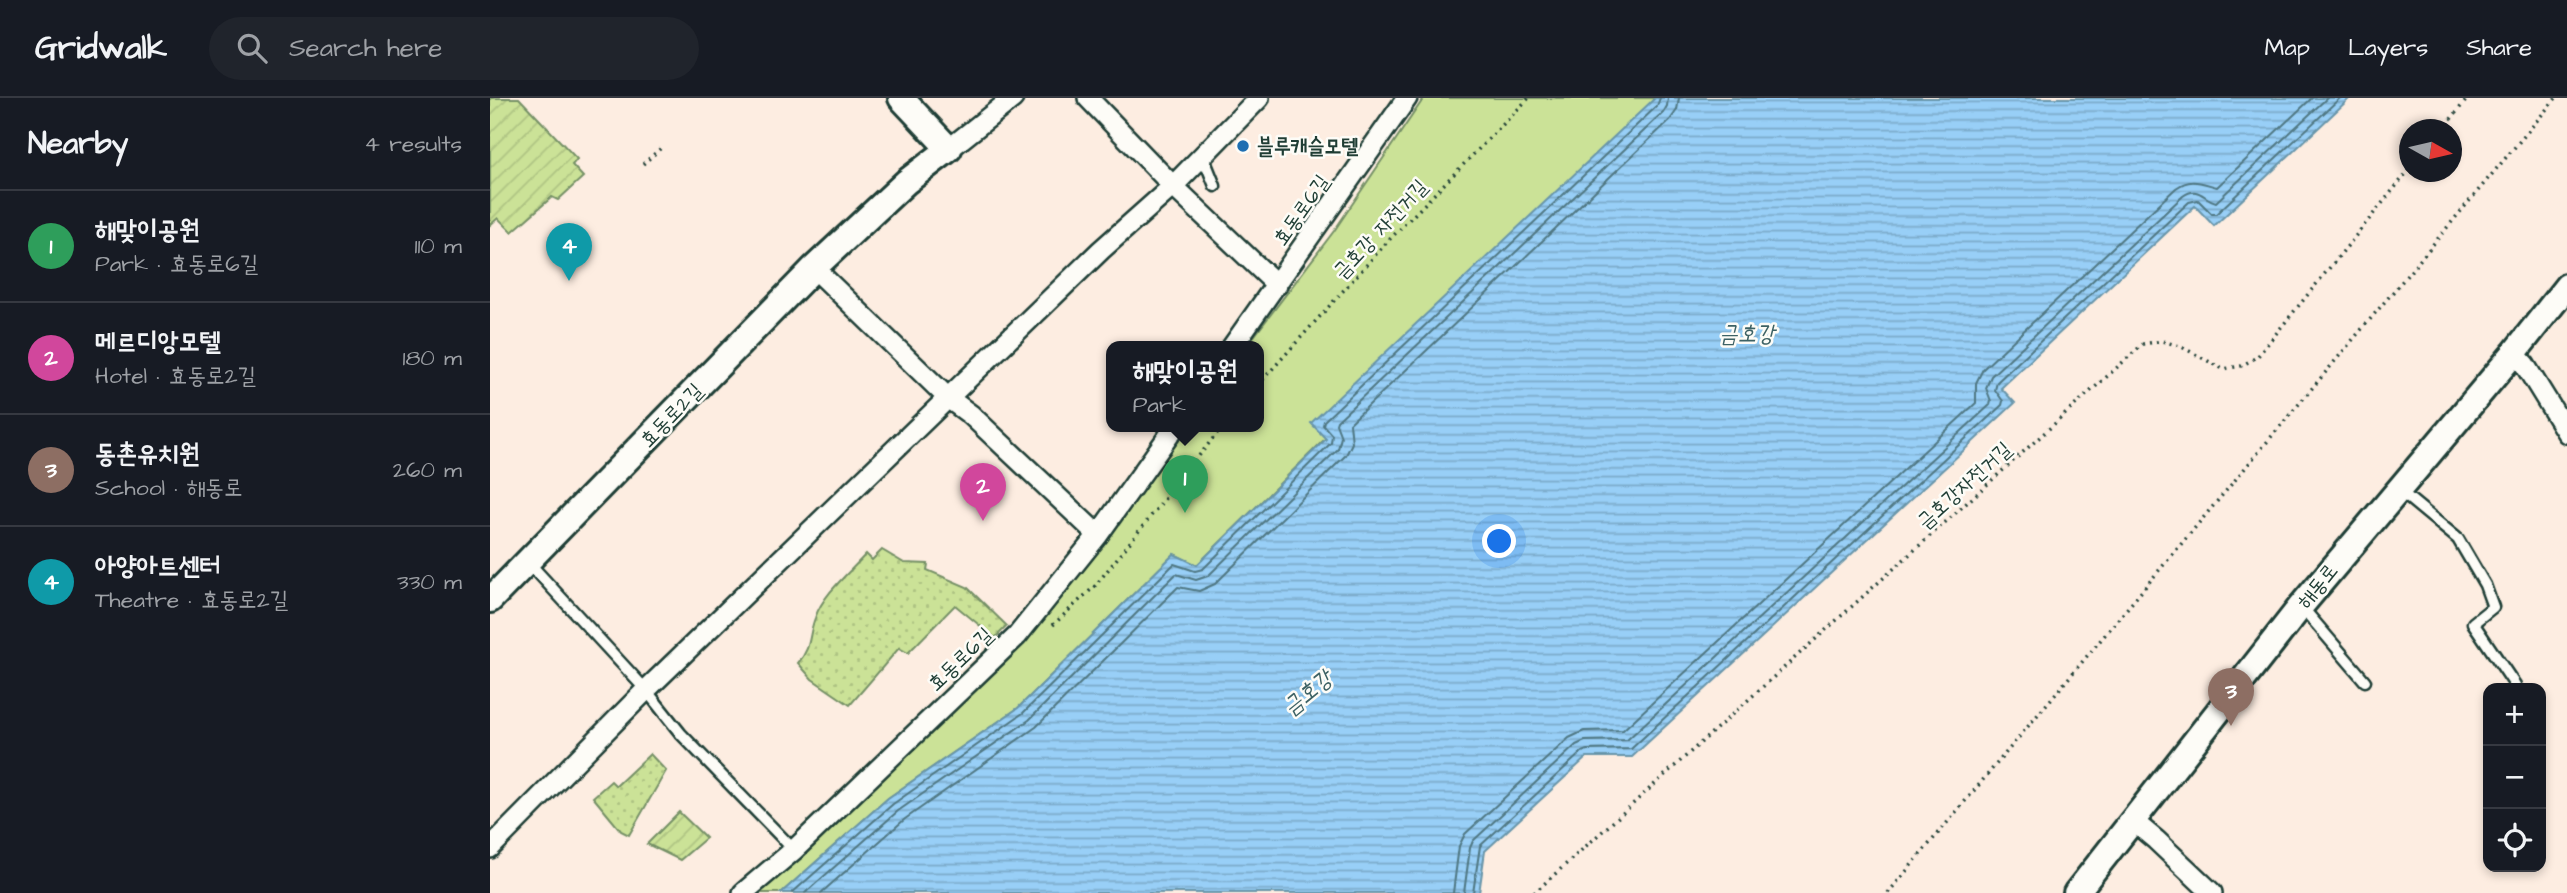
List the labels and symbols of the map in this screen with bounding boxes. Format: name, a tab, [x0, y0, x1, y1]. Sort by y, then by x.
north arrow	[2399, 119, 2462, 182]
place label: 블루캐슬모텔	[1257, 132, 1358, 161]
marker: 블루캐슬모텔	[1235, 138, 1251, 154]
street label: 효동로6길	[1266, 169, 1337, 252]
street label: 금호강 자전거길	[1327, 173, 1434, 286]
pin: 4	[546, 223, 592, 281]
water label: 금호강	[1719, 318, 1777, 350]
street label: 효동로2길	[633, 377, 710, 454]
street label: 금호강자전거길	[1911, 435, 2018, 536]
pin: 1	[1162, 455, 1208, 513]
pin: 2	[960, 463, 1006, 521]
your location	[1482, 524, 1516, 558]
street label: 해동로	[2290, 557, 2345, 615]
street label: 효동로6길	[921, 621, 1000, 698]
water label: 금호강	[1276, 661, 1341, 723]
pin: 3	[2208, 668, 2254, 726]

